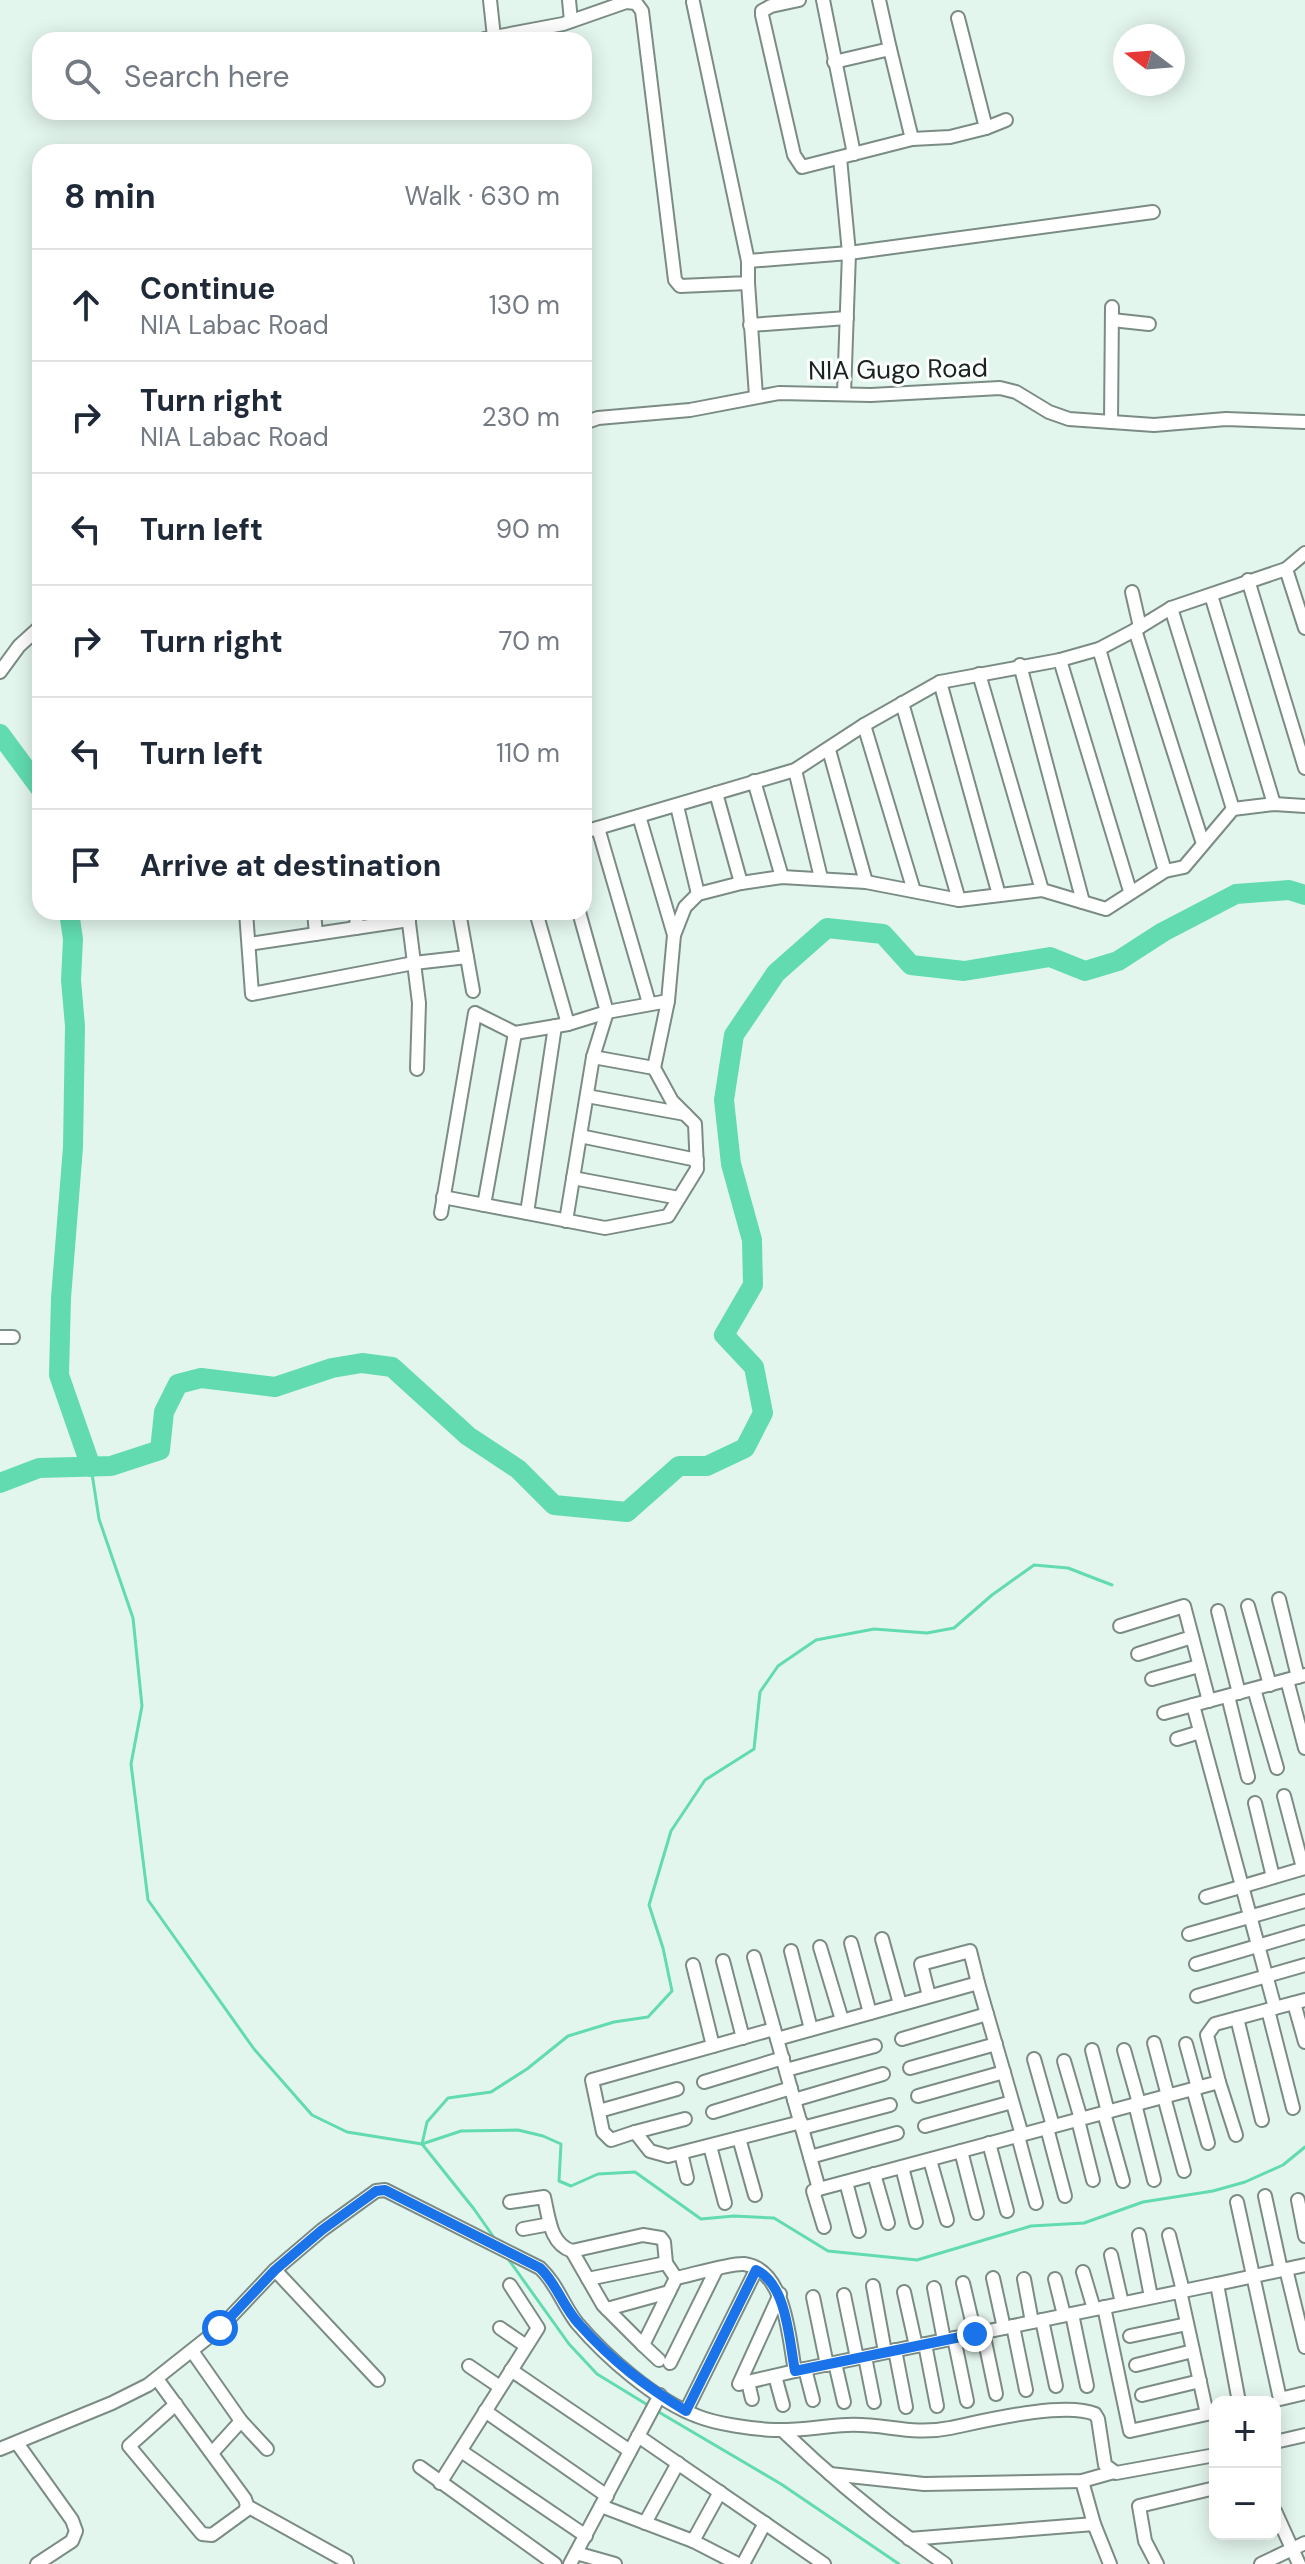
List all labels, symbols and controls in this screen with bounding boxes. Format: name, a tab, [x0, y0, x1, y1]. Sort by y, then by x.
north arrow	[1113, 24, 1185, 96]
search box	[32, 32, 592, 120]
icon: search	[60, 54, 104, 98]
text: Search here	[124, 57, 290, 96]
text: 8 min	[64, 174, 156, 219]
text: Walk · 630 m	[405, 179, 560, 213]
text: Continue	[140, 269, 275, 308]
icon: ahead	[64, 283, 108, 327]
text: 130 m	[489, 288, 560, 322]
text: NIA Labac Road	[140, 308, 329, 342]
street label: NIA Gugo Road	[808, 350, 988, 388]
text: Turn right	[140, 381, 283, 420]
icon: right	[64, 395, 108, 439]
text: 230 m	[482, 400, 560, 434]
text: NIA Labac Road	[140, 420, 329, 454]
icon: left	[64, 507, 108, 551]
text: Turn left	[140, 510, 263, 549]
text: 90 m	[496, 512, 560, 546]
icon: right	[64, 619, 108, 663]
text: Turn right	[140, 622, 283, 661]
text: 70 m	[499, 624, 560, 658]
icon: left	[64, 731, 108, 775]
text: Turn left	[140, 734, 263, 773]
text: 110 m	[496, 736, 560, 770]
icon: arrive	[64, 843, 108, 887]
text: Arrive at destination	[140, 846, 441, 885]
route start	[202, 2310, 238, 2346]
route end	[957, 2316, 993, 2352]
map controls	[1209, 2396, 1281, 2540]
button: +	[1209, 2396, 1281, 2468]
button: −	[1209, 2468, 1281, 2540]

